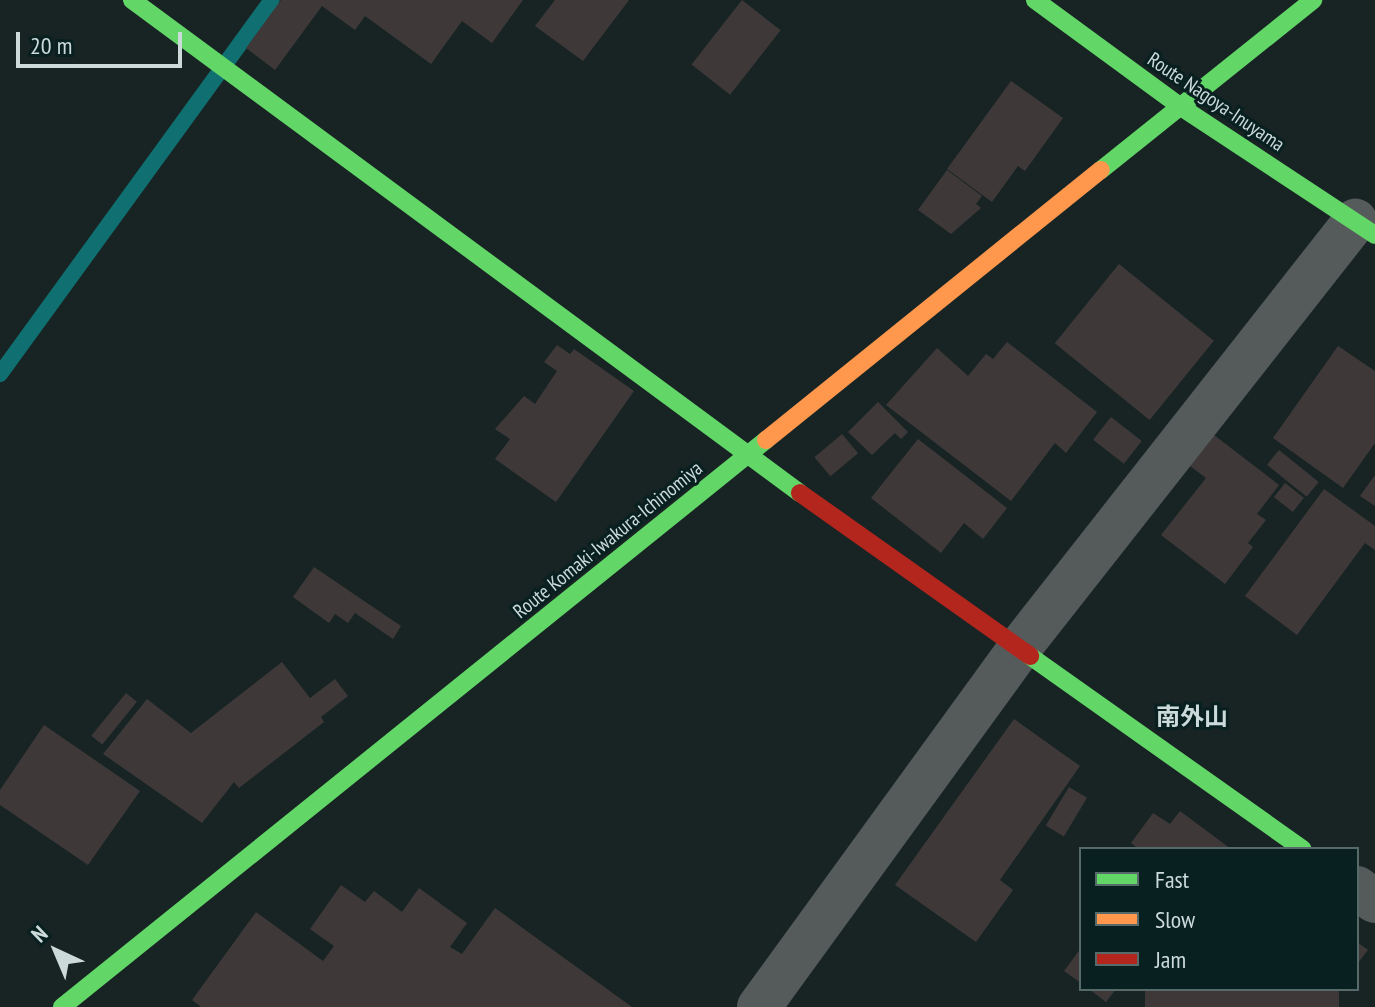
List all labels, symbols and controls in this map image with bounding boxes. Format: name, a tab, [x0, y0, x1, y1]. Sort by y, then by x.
scale bar	[20, 16, 186, 66]
text: 20 m	[30, 30, 72, 61]
street label: Route Nagoya-Inuyama	[1143, 47, 1289, 157]
street label: Route Komaki-Iwakura-Ichinomiya	[509, 456, 707, 624]
district label: 南外山	[1156, 703, 1228, 731]
legend	[1079, 847, 1359, 991]
text: Fast	[1155, 864, 1189, 895]
text: Slow	[1155, 904, 1195, 935]
north arrow	[16, 911, 96, 991]
text: N	[25, 920, 53, 948]
text: Jam	[1155, 944, 1186, 975]

